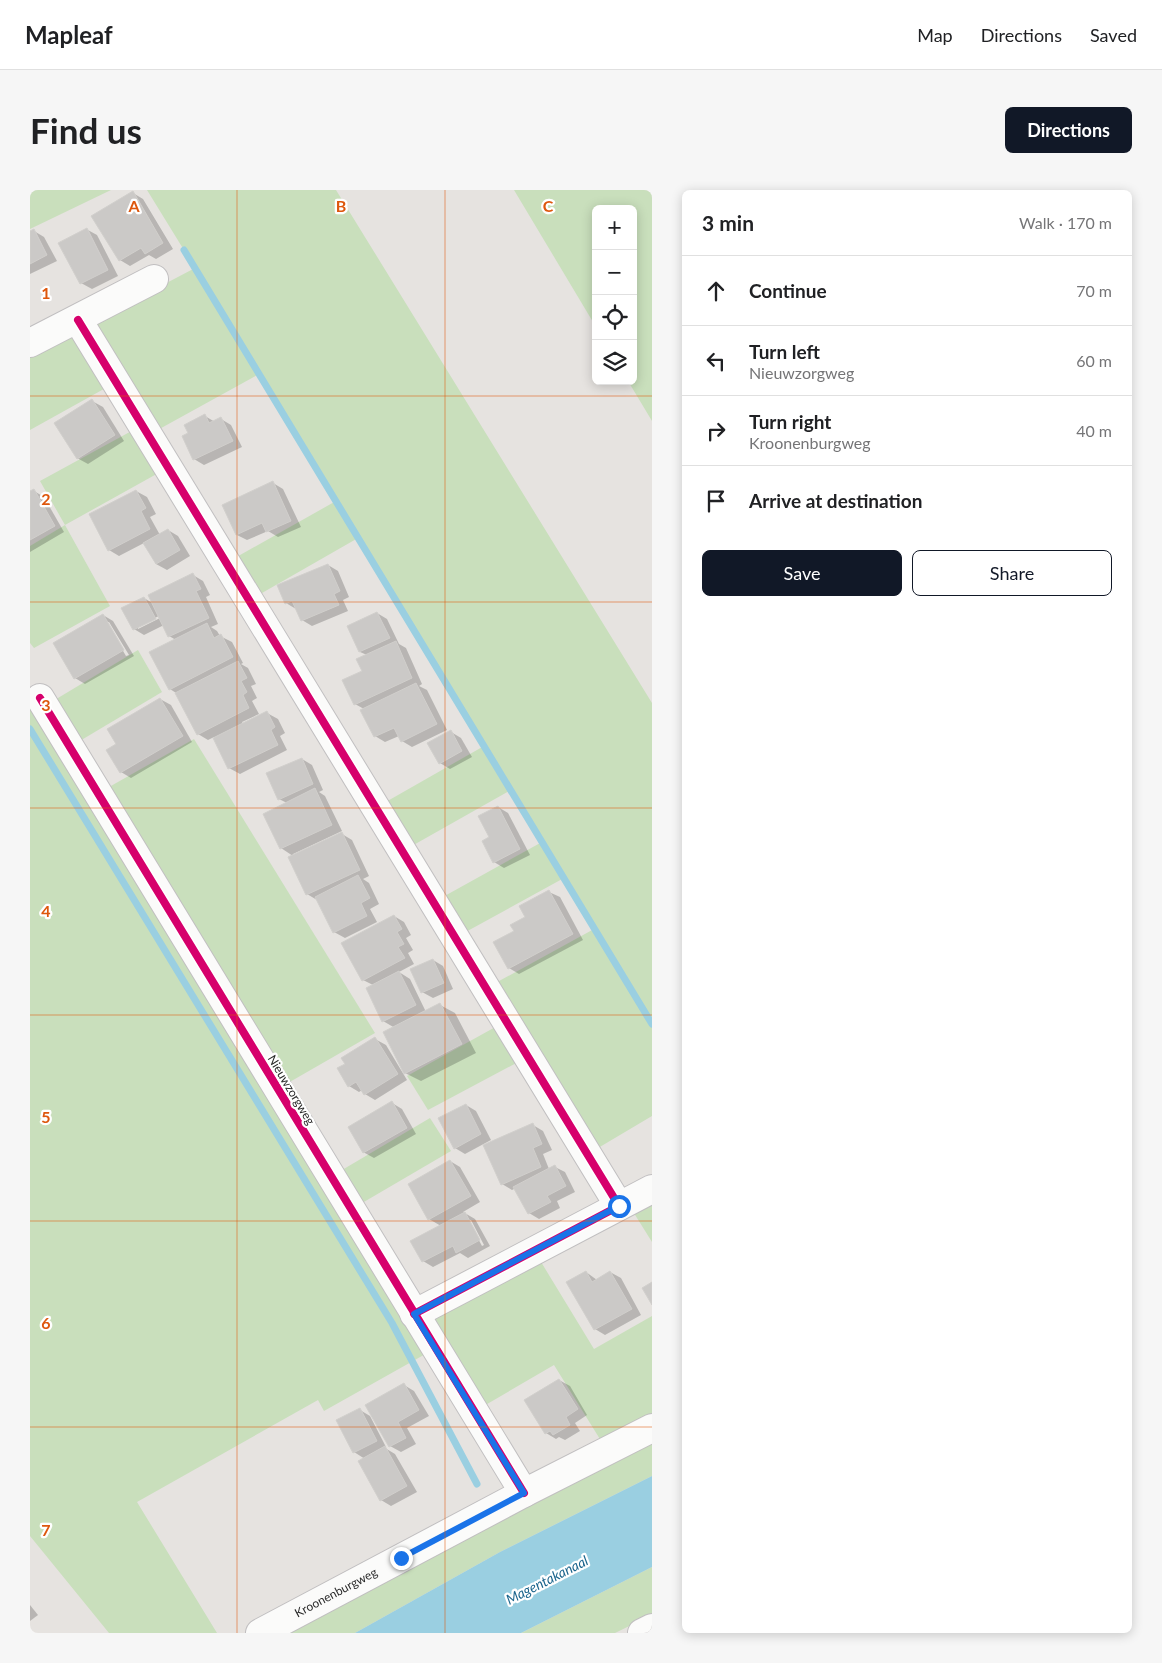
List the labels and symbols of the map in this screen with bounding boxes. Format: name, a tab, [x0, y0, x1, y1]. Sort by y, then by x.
text: A	[127, 196, 140, 215]
text: B	[336, 196, 346, 215]
text: C	[543, 196, 554, 215]
text: 1	[41, 283, 51, 302]
text: 2	[41, 489, 51, 508]
text: 3	[41, 695, 51, 714]
text: 4	[41, 901, 51, 920]
street label: Nieuwzorgweg	[265, 1052, 318, 1127]
text: 5	[41, 1107, 51, 1126]
route start	[608, 1195, 631, 1218]
text: 6	[41, 1313, 51, 1332]
text: 7	[41, 1520, 51, 1539]
route end	[390, 1547, 413, 1570]
water label: Magentakanaal	[503, 1552, 591, 1608]
street label: Kroonenburgweg	[292, 1564, 380, 1620]

